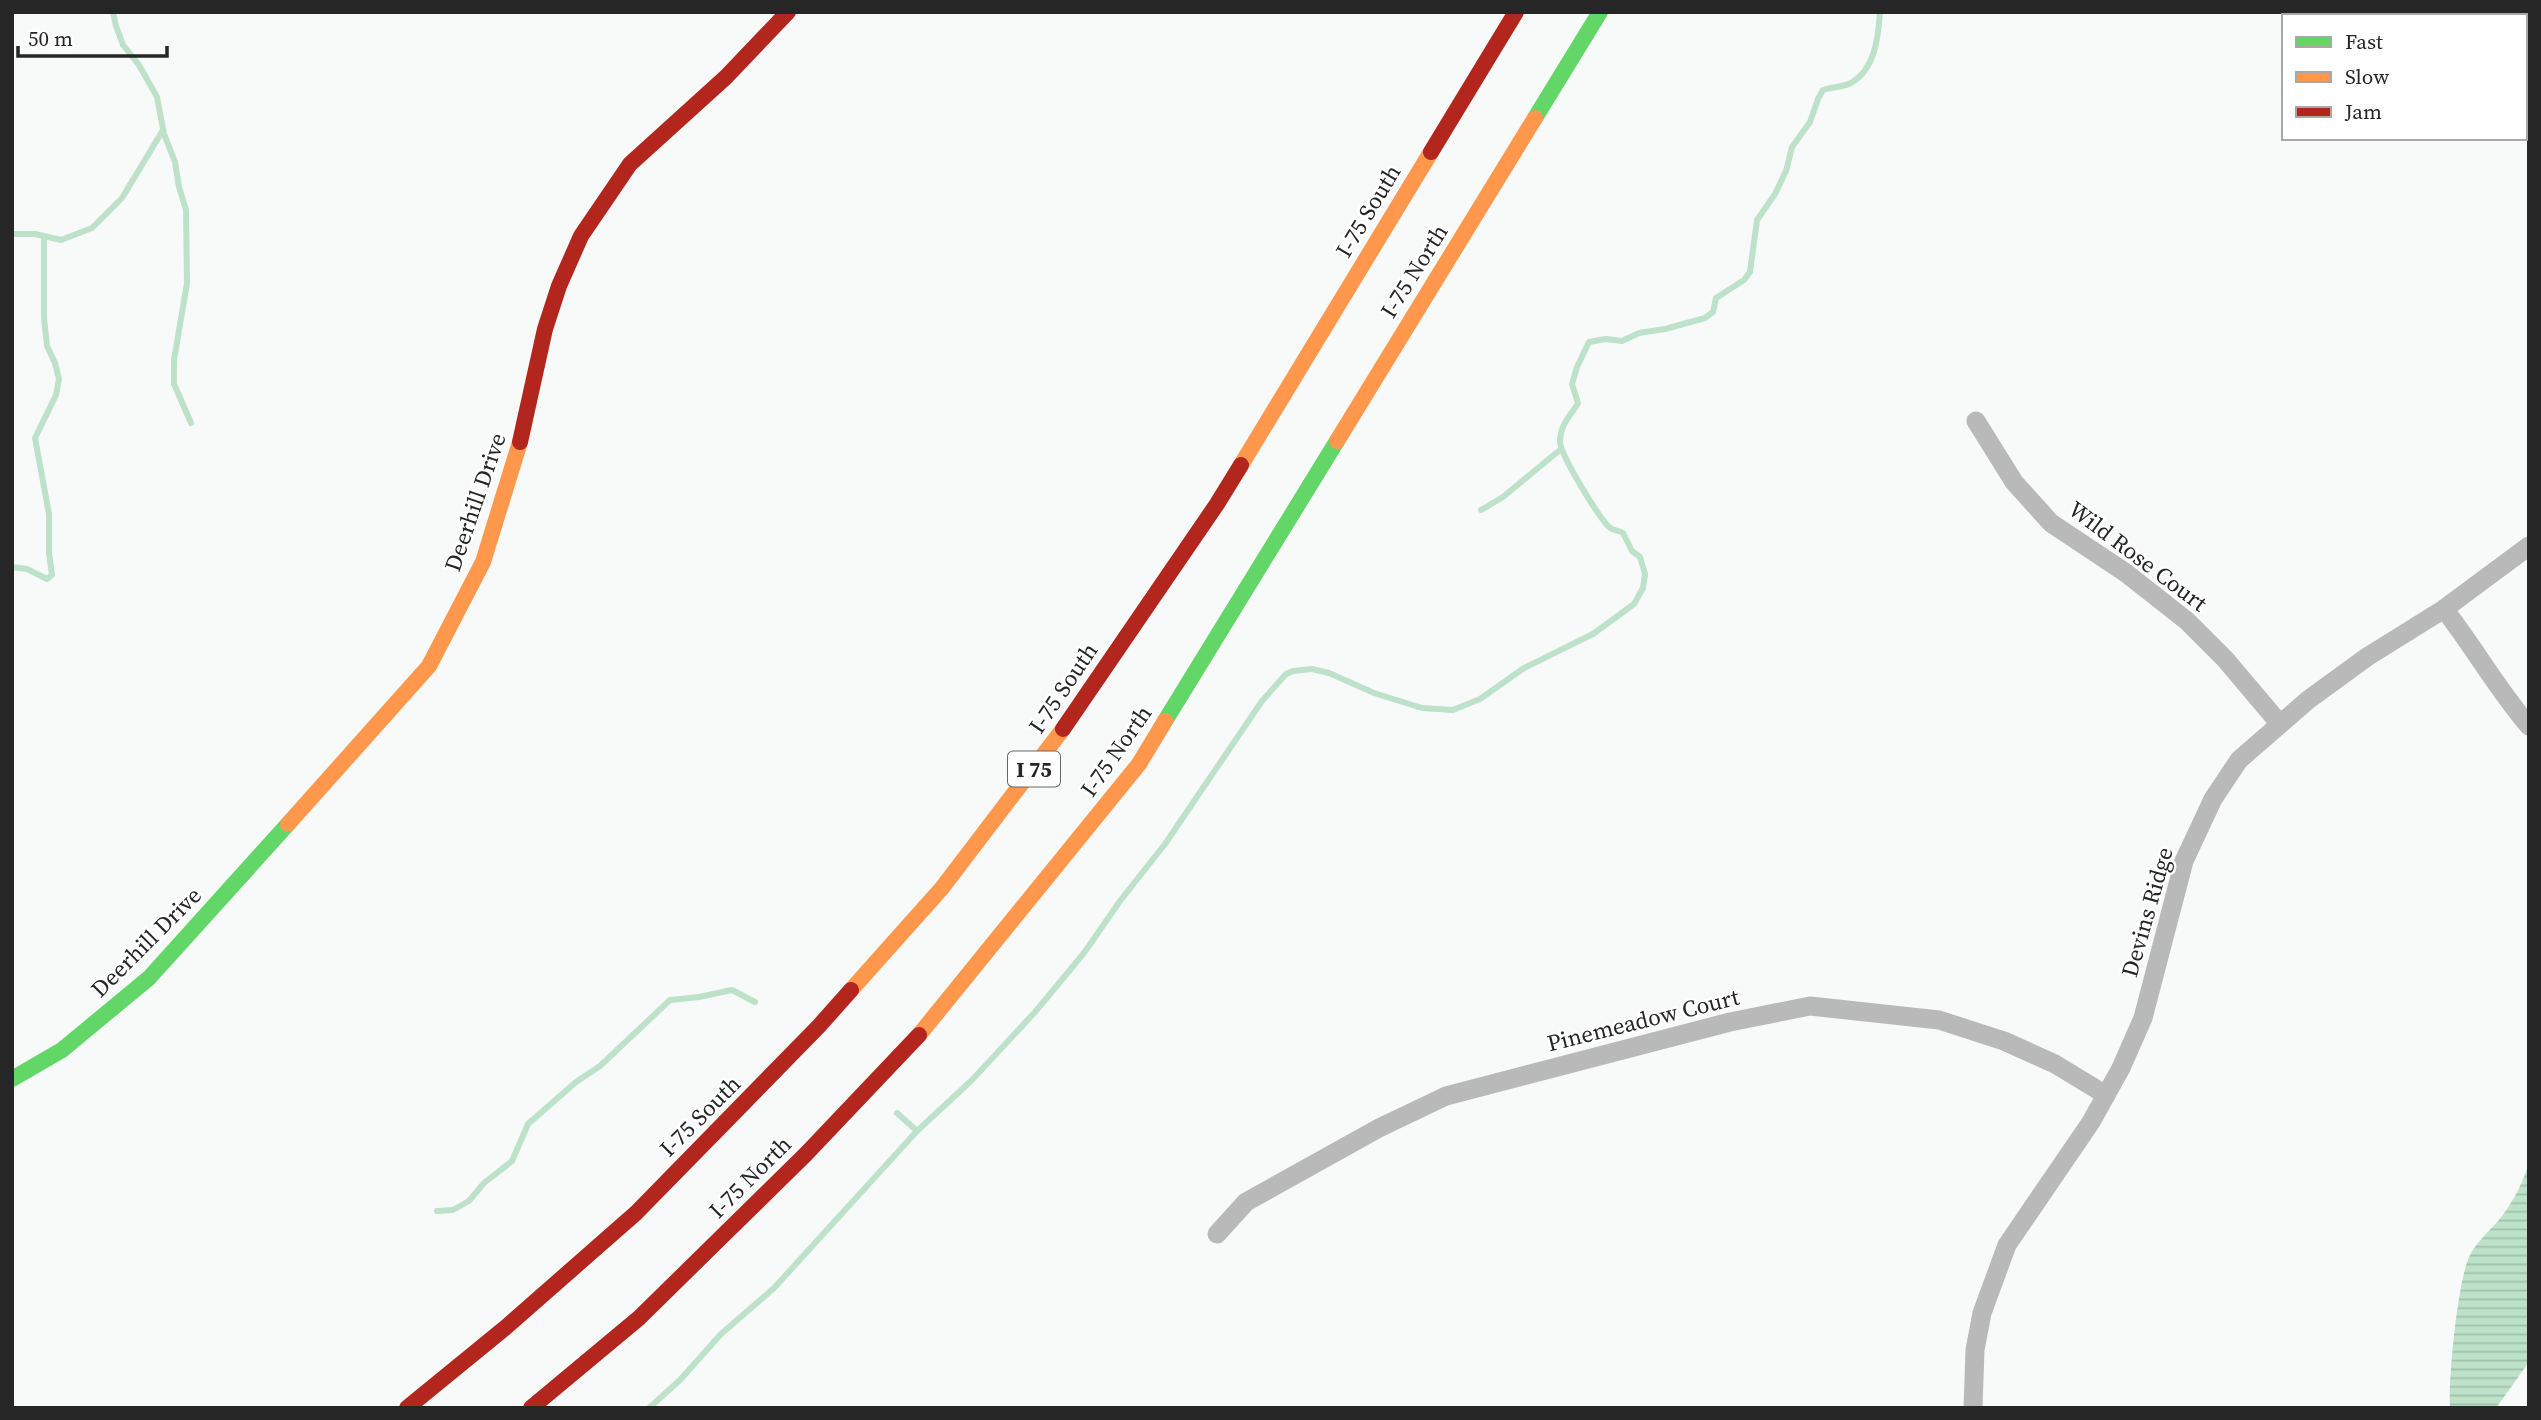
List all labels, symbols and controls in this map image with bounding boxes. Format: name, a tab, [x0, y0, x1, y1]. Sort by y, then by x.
scale bar	[18, 14, 166, 58]
legend	[2282, 14, 2527, 140]
text: 50 m	[28, 24, 73, 53]
text: Fast	[2345, 27, 2383, 56]
text: Slow	[2345, 62, 2389, 91]
text: Jam	[2344, 97, 2382, 126]
street label: I-75 South	[1328, 158, 1408, 263]
street label: I-75 North	[1373, 218, 1455, 324]
street label: Deerhill Drive	[436, 428, 514, 576]
street label: Wild Rose Court	[2062, 493, 2214, 619]
street label: I-75 South	[1021, 636, 1105, 740]
street label: I-75 North	[1073, 699, 1159, 803]
road number: I 75	[1008, 752, 1060, 786]
street label: Devins Ridge	[2113, 843, 2181, 981]
street label: Deerhill Drive	[84, 880, 208, 1004]
street label: Pinemeadow Court	[1544, 981, 1743, 1059]
street label: I-75 South	[652, 1068, 748, 1164]
street label: I-75 North	[702, 1129, 798, 1225]

